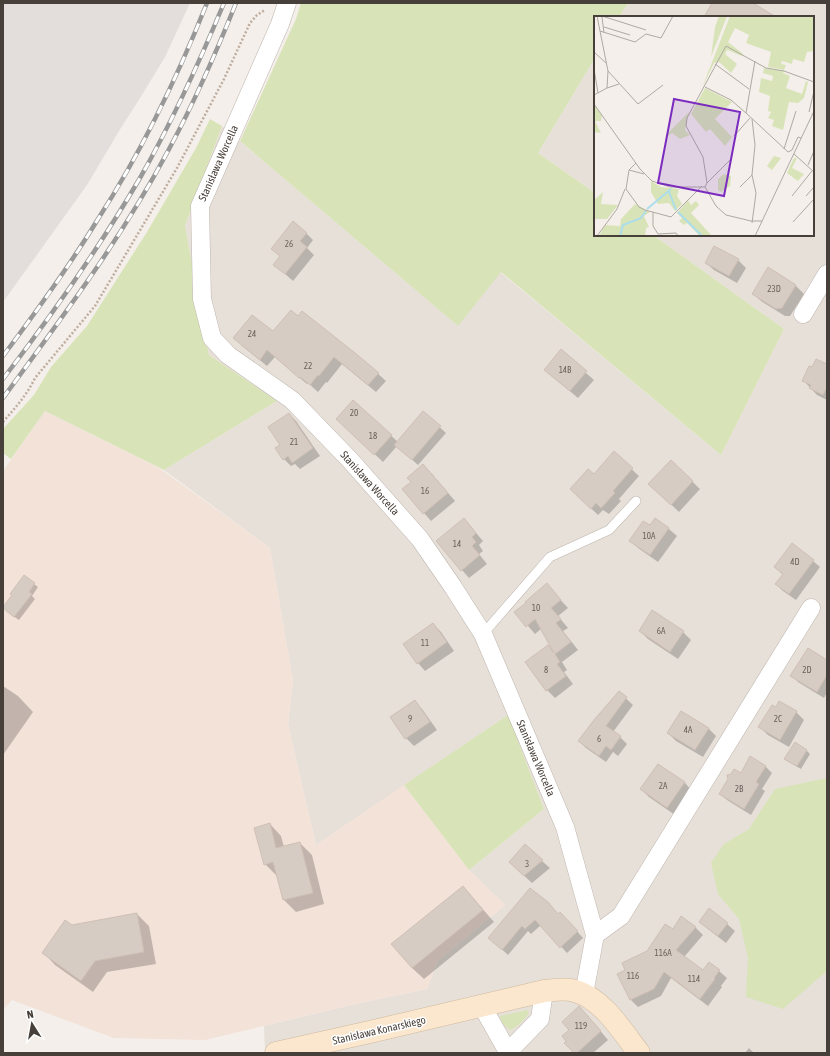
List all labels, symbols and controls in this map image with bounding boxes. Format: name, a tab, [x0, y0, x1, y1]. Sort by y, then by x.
inset map	[594, 16, 814, 236]
street label: Stanisława Worcella	[196, 123, 240, 203]
house number: 26	[285, 239, 293, 249]
house number: 23D	[767, 284, 781, 294]
house number: 24	[248, 329, 256, 339]
house number: 22	[304, 361, 312, 371]
house number: 14B	[559, 365, 572, 375]
house number: 20	[350, 408, 358, 418]
house number: 18	[369, 431, 377, 441]
house number: 21	[290, 437, 298, 447]
street label: Stanisława Worcella	[338, 449, 402, 517]
house number: 16	[421, 486, 429, 496]
house number: 10A	[643, 531, 656, 541]
house number: 14	[453, 539, 461, 549]
house number: 4D	[790, 557, 800, 567]
house number: 10	[532, 603, 540, 613]
house number: 6A	[657, 626, 666, 636]
house number: 11	[421, 638, 429, 648]
house number: 8	[544, 665, 548, 675]
house number: 2D	[802, 665, 812, 675]
house number: 9	[408, 714, 412, 724]
house number: 2C	[774, 714, 782, 724]
street label: Stanisława Worcella	[514, 718, 558, 798]
house number: 4A	[684, 725, 693, 735]
house number: 6	[597, 734, 601, 744]
house number: 2A	[659, 781, 668, 791]
house number: 2B	[735, 784, 744, 794]
house number: 3	[525, 859, 529, 869]
house number: 116A	[654, 948, 672, 958]
house number: 116	[627, 971, 639, 981]
house number: 114	[688, 974, 700, 984]
north arrow	[12, 1004, 52, 1044]
text: N	[26, 1008, 34, 1021]
street label: Stanisława Konarskiego	[331, 1013, 427, 1047]
house number: 119	[575, 1021, 587, 1031]

